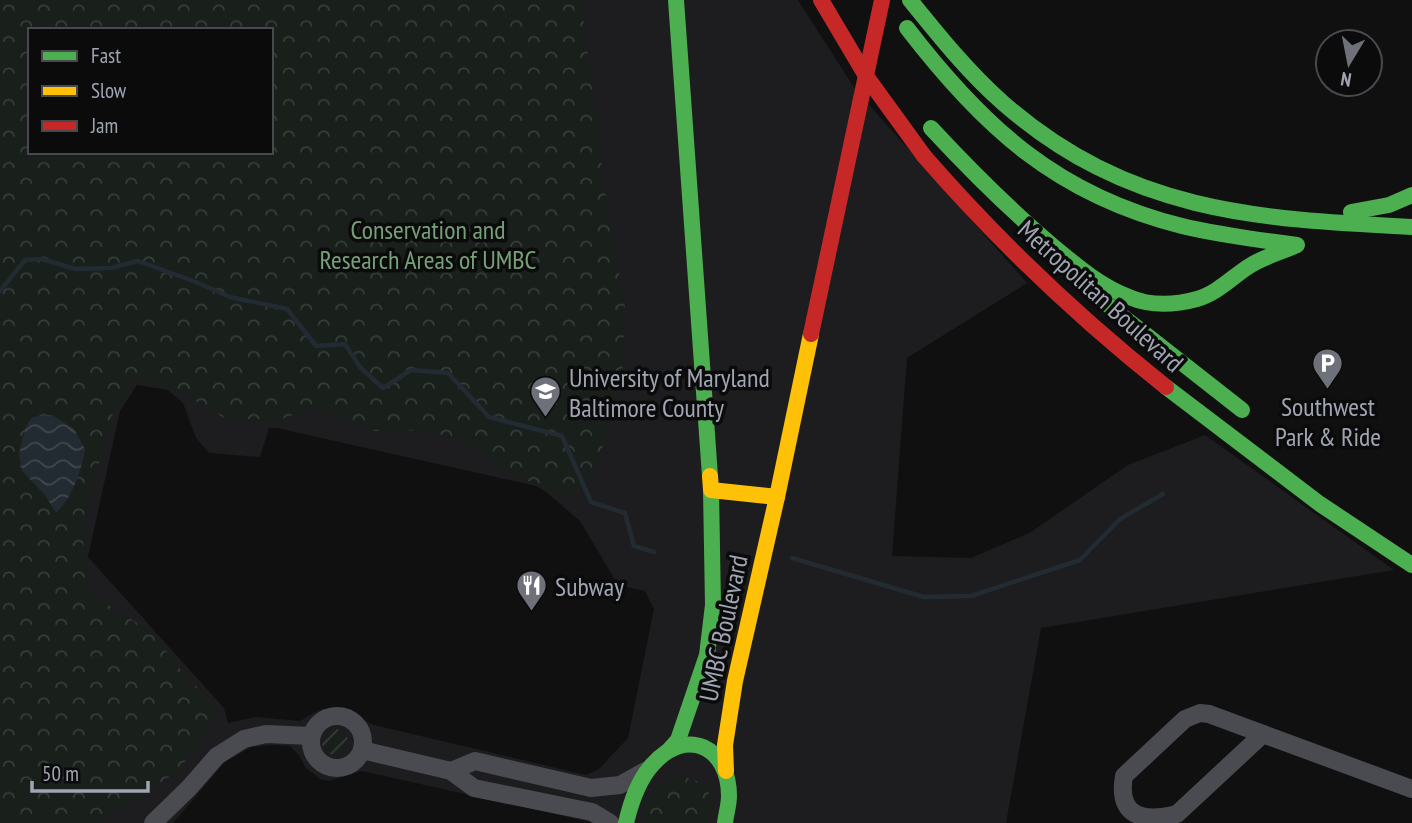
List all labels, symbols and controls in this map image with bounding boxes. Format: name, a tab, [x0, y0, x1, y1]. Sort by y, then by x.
legend	[28, 28, 273, 154]
north arrow	[1314, 28, 1384, 98]
text: Fast	[91, 42, 121, 69]
text: N	[1339, 67, 1353, 92]
text: Slow	[91, 77, 127, 104]
text: Jam	[90, 112, 118, 139]
park label: Conservation and Research Areas of UMBC	[319, 213, 537, 276]
street label: Metropolitan Boulevard	[1011, 213, 1191, 379]
parking icon: Southwest Park & Ride	[1311, 346, 1345, 390]
place label: University of Maryland Baltimore County	[569, 361, 770, 424]
school or university icon: University of Maryland Baltimore County	[529, 375, 563, 419]
place label: Southwest Park & Ride	[1275, 390, 1381, 453]
street label: UMBC Boulevard	[691, 552, 755, 704]
restaurant icon: Subway	[515, 569, 549, 613]
place label: Subway	[555, 570, 624, 603]
scale bar	[32, 750, 147, 794]
text: 50 m	[42, 760, 79, 787]

